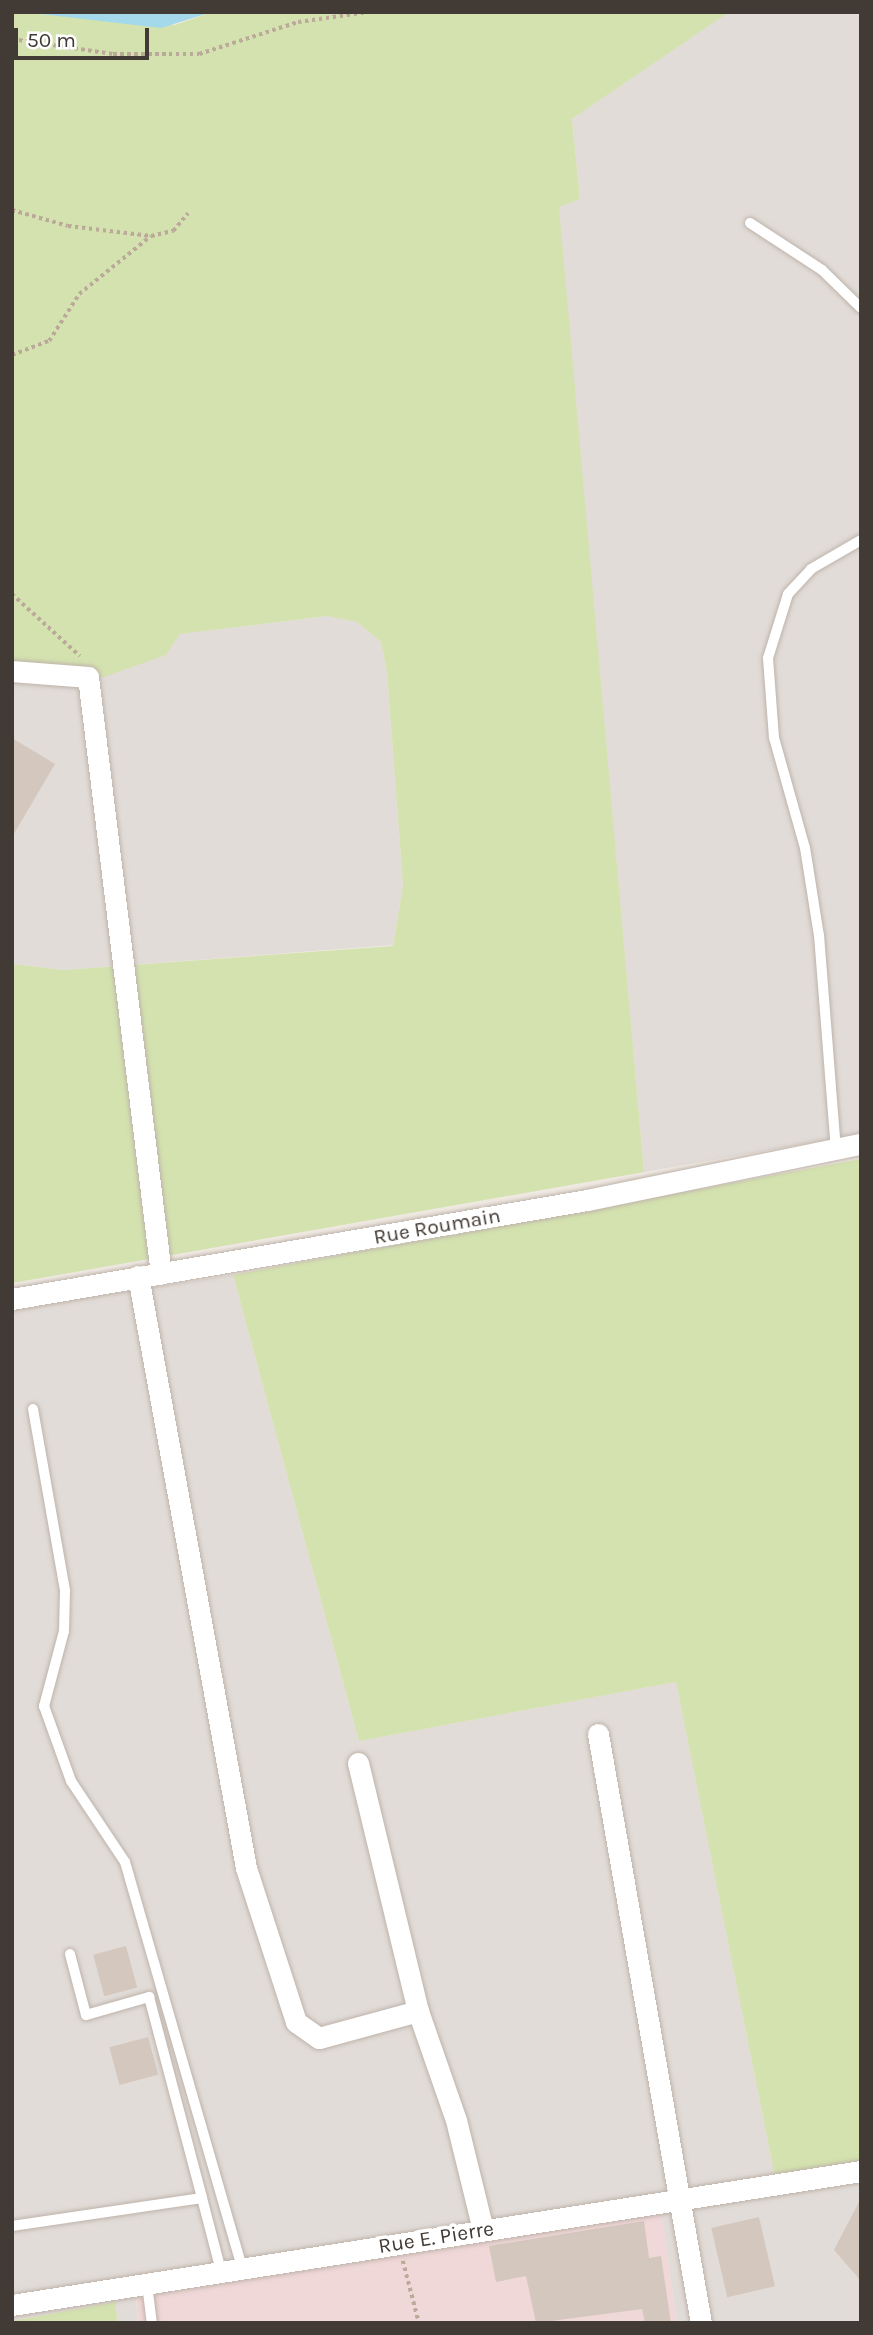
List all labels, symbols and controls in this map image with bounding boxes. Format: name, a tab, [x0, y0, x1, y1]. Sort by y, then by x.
scale bar	[18, 14, 152, 58]
text: 50 m	[27, 28, 76, 52]
street label: Rue Roumain	[372, 1202, 502, 1250]
street label: Rue E. Pierre	[376, 2215, 496, 2259]

